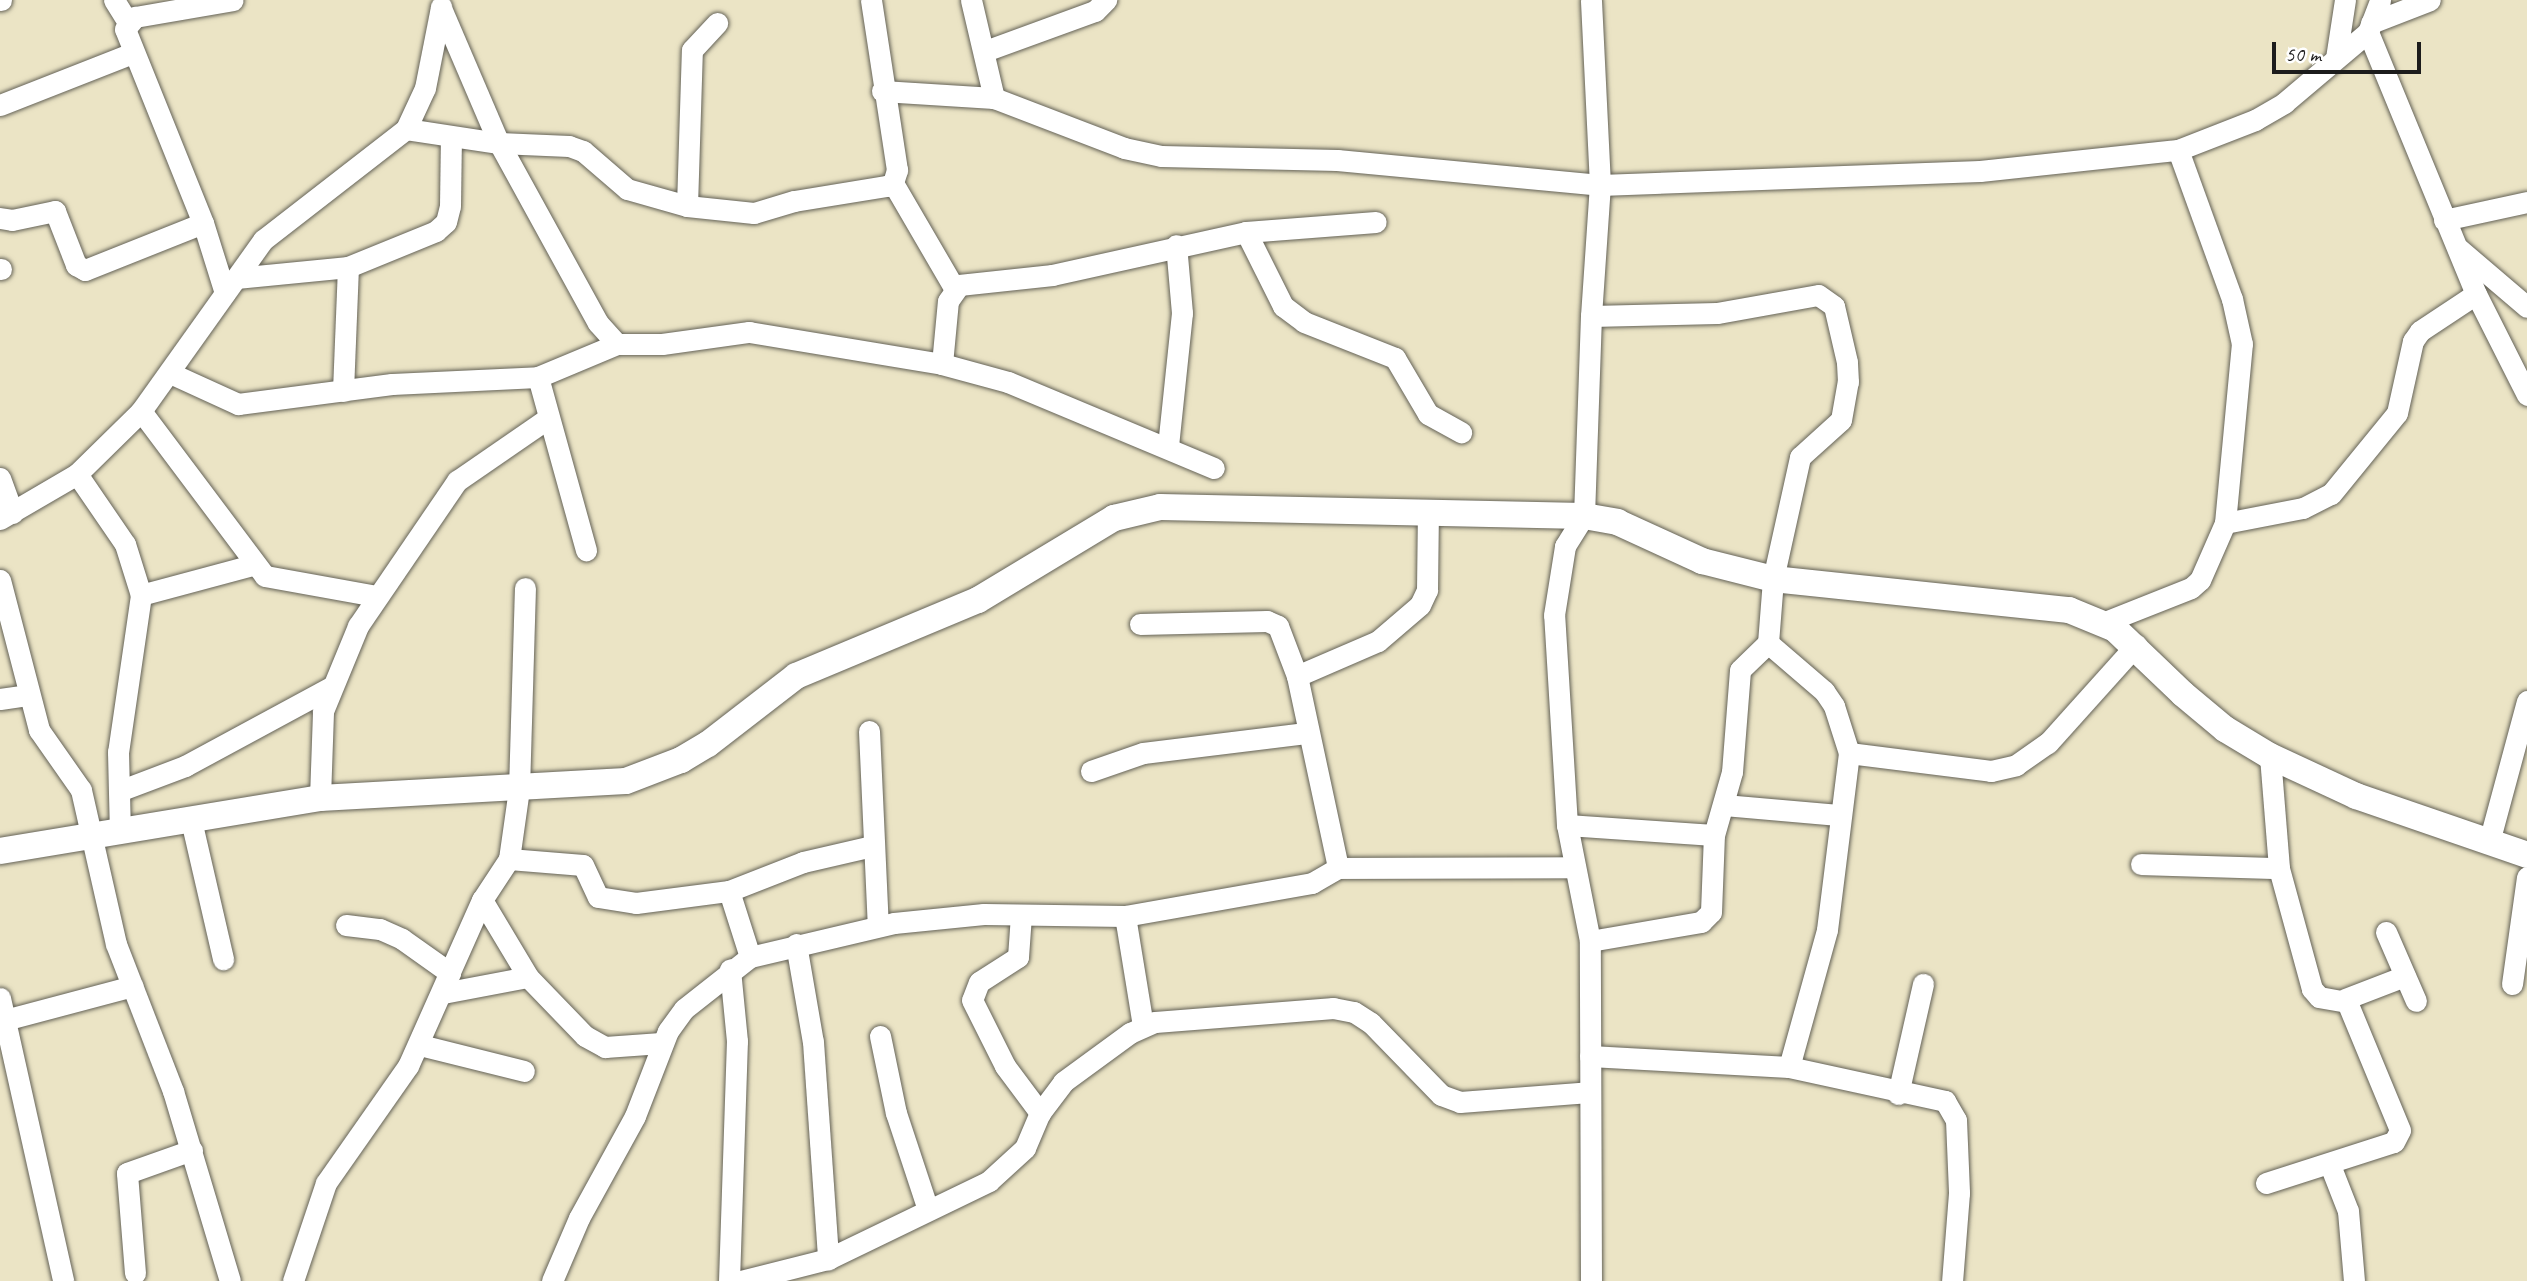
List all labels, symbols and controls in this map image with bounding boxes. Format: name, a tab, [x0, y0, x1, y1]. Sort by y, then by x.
scale bar	[2275, 28, 2424, 72]
text: 50 m	[2285, 41, 2321, 67]

